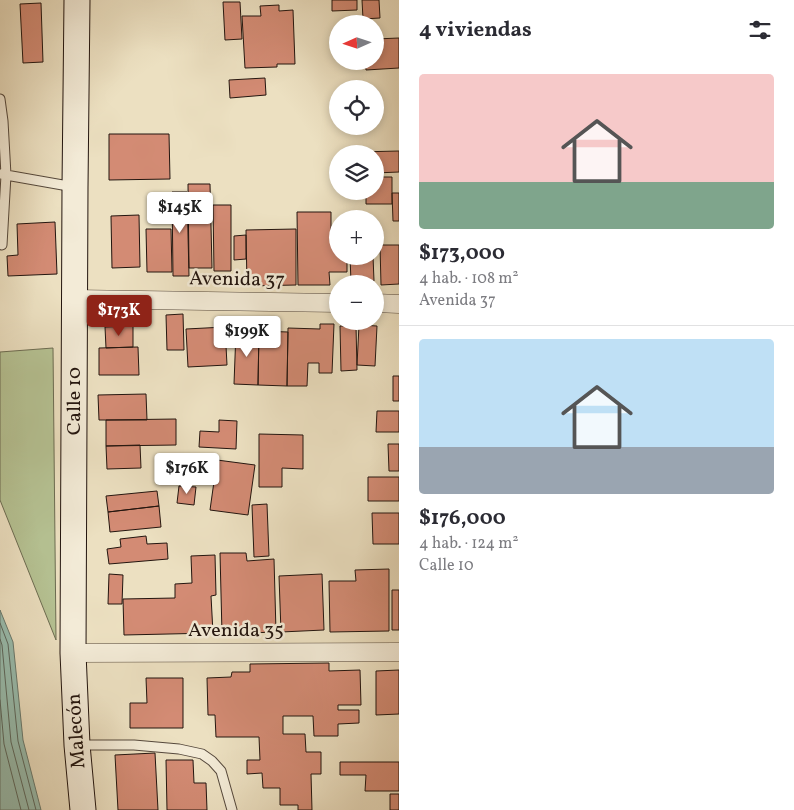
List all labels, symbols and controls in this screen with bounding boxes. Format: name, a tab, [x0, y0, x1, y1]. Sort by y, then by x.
north arrow	[329, 15, 384, 70]
map controls	[329, 15, 384, 330]
text: 4 viviendas	[419, 16, 532, 45]
icon: filters	[746, 16, 774, 44]
button: locate	[329, 80, 384, 135]
icon: home	[552, 106, 642, 196]
button: layers	[329, 145, 384, 200]
pin: $145K	[145, 192, 215, 234]
text: $145K	[158, 197, 202, 219]
button: +	[329, 210, 384, 265]
text: $173,000	[419, 239, 505, 268]
street label: Avenida 37	[189, 265, 285, 295]
text: 4 hab. · 108 m²	[419, 268, 518, 290]
button: −	[329, 275, 384, 330]
text: Avenida 37	[419, 290, 496, 312]
pin: $173K	[84, 294, 154, 337]
text: $173K	[98, 300, 140, 322]
pin: $199K	[212, 316, 282, 358]
text: $199K	[225, 321, 269, 343]
street label: Calle 10	[61, 367, 89, 435]
icon: home	[552, 372, 642, 462]
pin: $176K	[152, 452, 222, 495]
text: $176K	[165, 458, 209, 480]
text: $176,000	[419, 504, 506, 533]
text: 4 hab. · 124 m²	[419, 533, 518, 555]
text: Calle 10	[419, 555, 474, 577]
street label: Avenida 35	[188, 617, 284, 645]
street label: Malecón	[60, 692, 94, 770]

